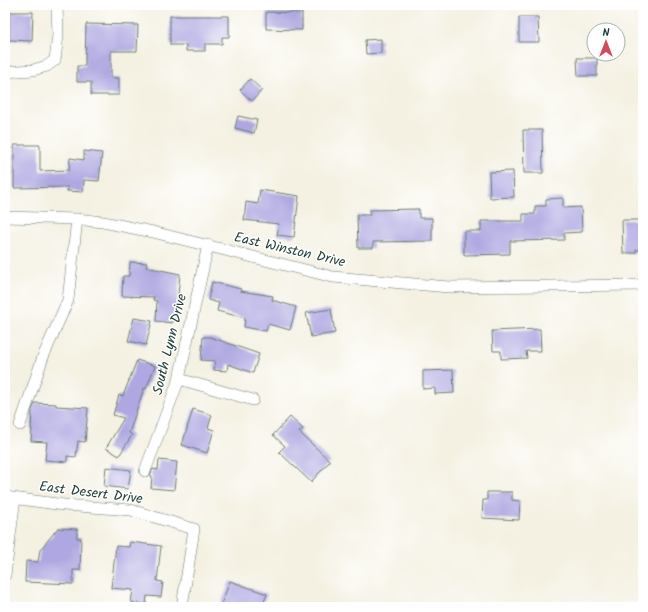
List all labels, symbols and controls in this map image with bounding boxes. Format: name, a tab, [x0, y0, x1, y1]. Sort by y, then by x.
north arrow	[586, 22, 626, 62]
text: N	[603, 24, 610, 42]
street label: East Winston Drive	[232, 226, 348, 274]
street label: South Lynn Drive	[147, 291, 193, 397]
street label: East Desert Drive	[38, 476, 145, 510]

